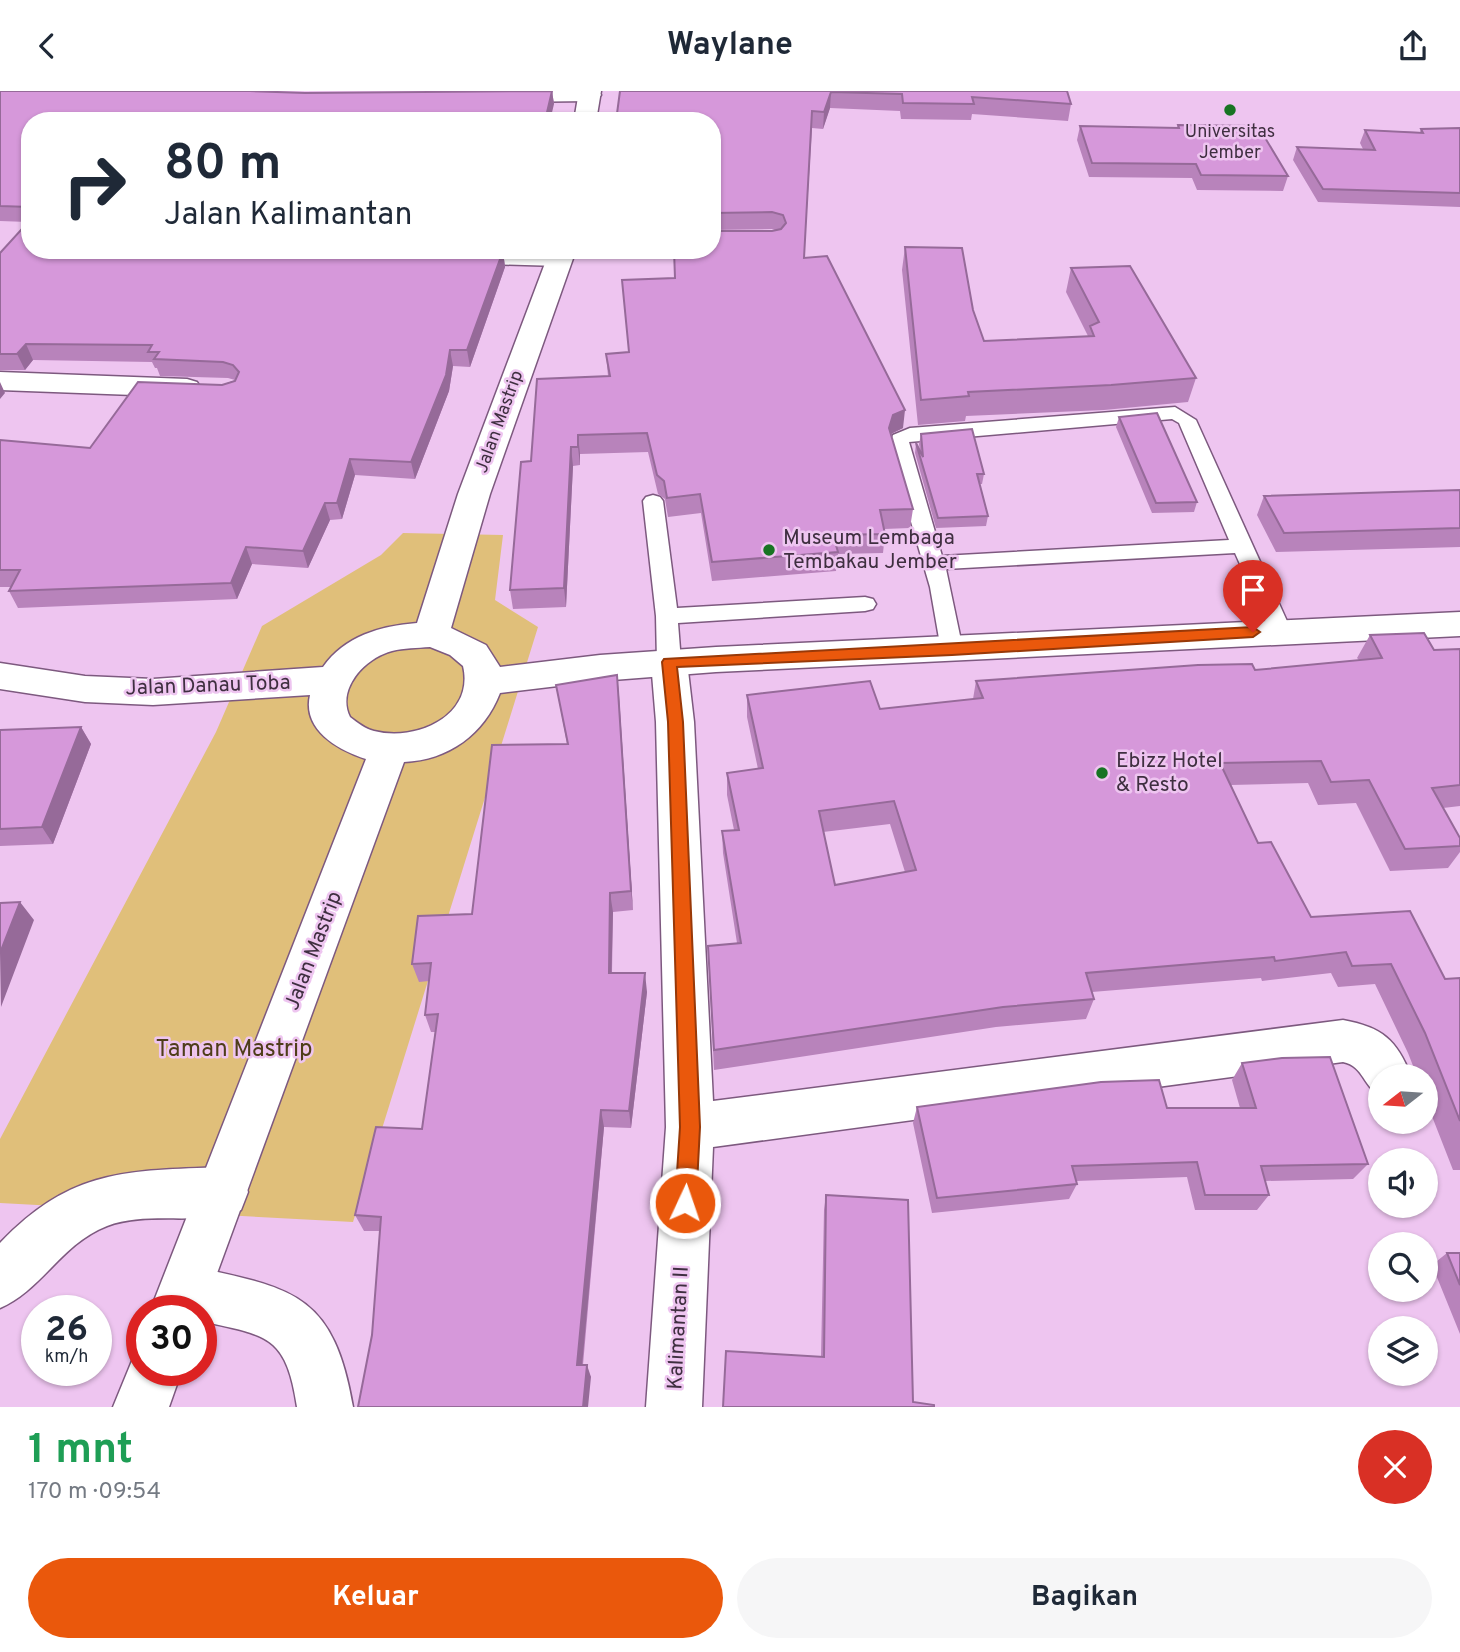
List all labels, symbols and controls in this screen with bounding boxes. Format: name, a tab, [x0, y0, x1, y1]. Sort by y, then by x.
text: Waylane	[667, 26, 793, 66]
icon: back	[28, 27, 66, 65]
icon: share	[1394, 27, 1432, 65]
marker: Universitas Jember	[1222, 102, 1238, 118]
place label: Universitas Jember	[1185, 121, 1275, 165]
text: 80 m	[164, 135, 281, 197]
icon: right	[49, 140, 140, 231]
text: Jalan Kalimantan	[164, 196, 413, 236]
street label: Jalan Mastrip	[471, 368, 529, 476]
place label: Museum Lembaga Tembakau Jember	[783, 525, 957, 576]
marker: Museum Lembaga Tembakau Jember	[761, 542, 777, 558]
pin	[1223, 560, 1283, 632]
icon: arrive	[1234, 571, 1272, 609]
street label: Jalan Danau Toba	[125, 670, 291, 702]
place label: Ebizz Hotel & Resto	[1116, 748, 1223, 799]
marker: Ebizz Hotel & Resto	[1094, 765, 1110, 781]
street label: Jalan Mastrip	[279, 888, 349, 1014]
park label: Taman Mastrip	[155, 1035, 313, 1065]
north arrow	[1368, 1064, 1438, 1134]
map controls	[1368, 1064, 1438, 1386]
button: sound	[1368, 1148, 1438, 1218]
position arrow	[648, 1166, 722, 1240]
button: search	[1368, 1232, 1438, 1302]
street label: Kalimantan II	[662, 1265, 696, 1391]
speed limit sign: 30	[126, 1295, 217, 1386]
text: 26	[45, 1309, 88, 1353]
button: layers	[1368, 1316, 1438, 1386]
text: km/h	[45, 1346, 88, 1369]
text: 1 mnt	[28, 1425, 133, 1478]
button: close	[1358, 1430, 1432, 1504]
text: 170 m · 09:54	[28, 1478, 161, 1507]
button: Keluar	[28, 1558, 723, 1638]
button: Bagikan	[737, 1558, 1432, 1638]

